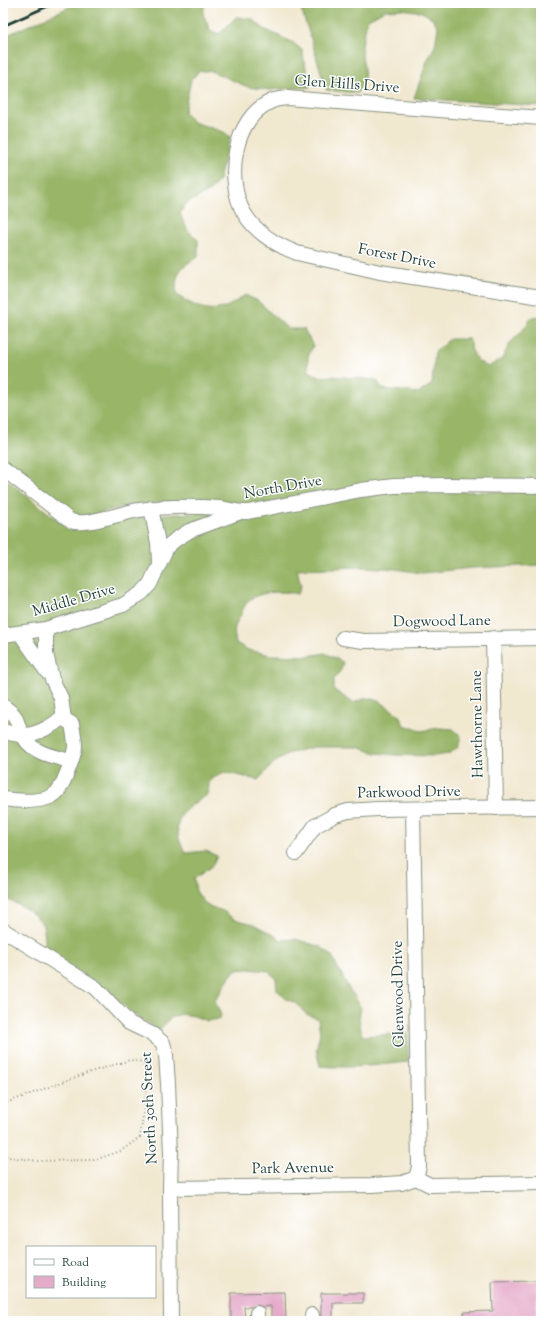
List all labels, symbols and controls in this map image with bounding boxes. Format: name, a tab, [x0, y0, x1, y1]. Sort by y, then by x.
street label: Glen Hills Drive	[294, 71, 400, 99]
street label: Forest Drive	[356, 239, 438, 275]
street label: North Drive	[242, 471, 324, 505]
street label: Middle Drive	[30, 579, 118, 623]
street label: Dogwood Lane	[393, 611, 491, 633]
street label: Hawthorne Lane	[467, 670, 489, 778]
street label: Parkwood Drive	[357, 782, 461, 804]
street label: Glenwood Drive	[388, 940, 410, 1048]
street label: North 30th Street	[137, 1051, 163, 1165]
street label: Park Avenue	[252, 1158, 334, 1180]
legend	[26, 1246, 156, 1298]
text: Road	[62, 1254, 89, 1272]
text: Building	[62, 1274, 106, 1292]

